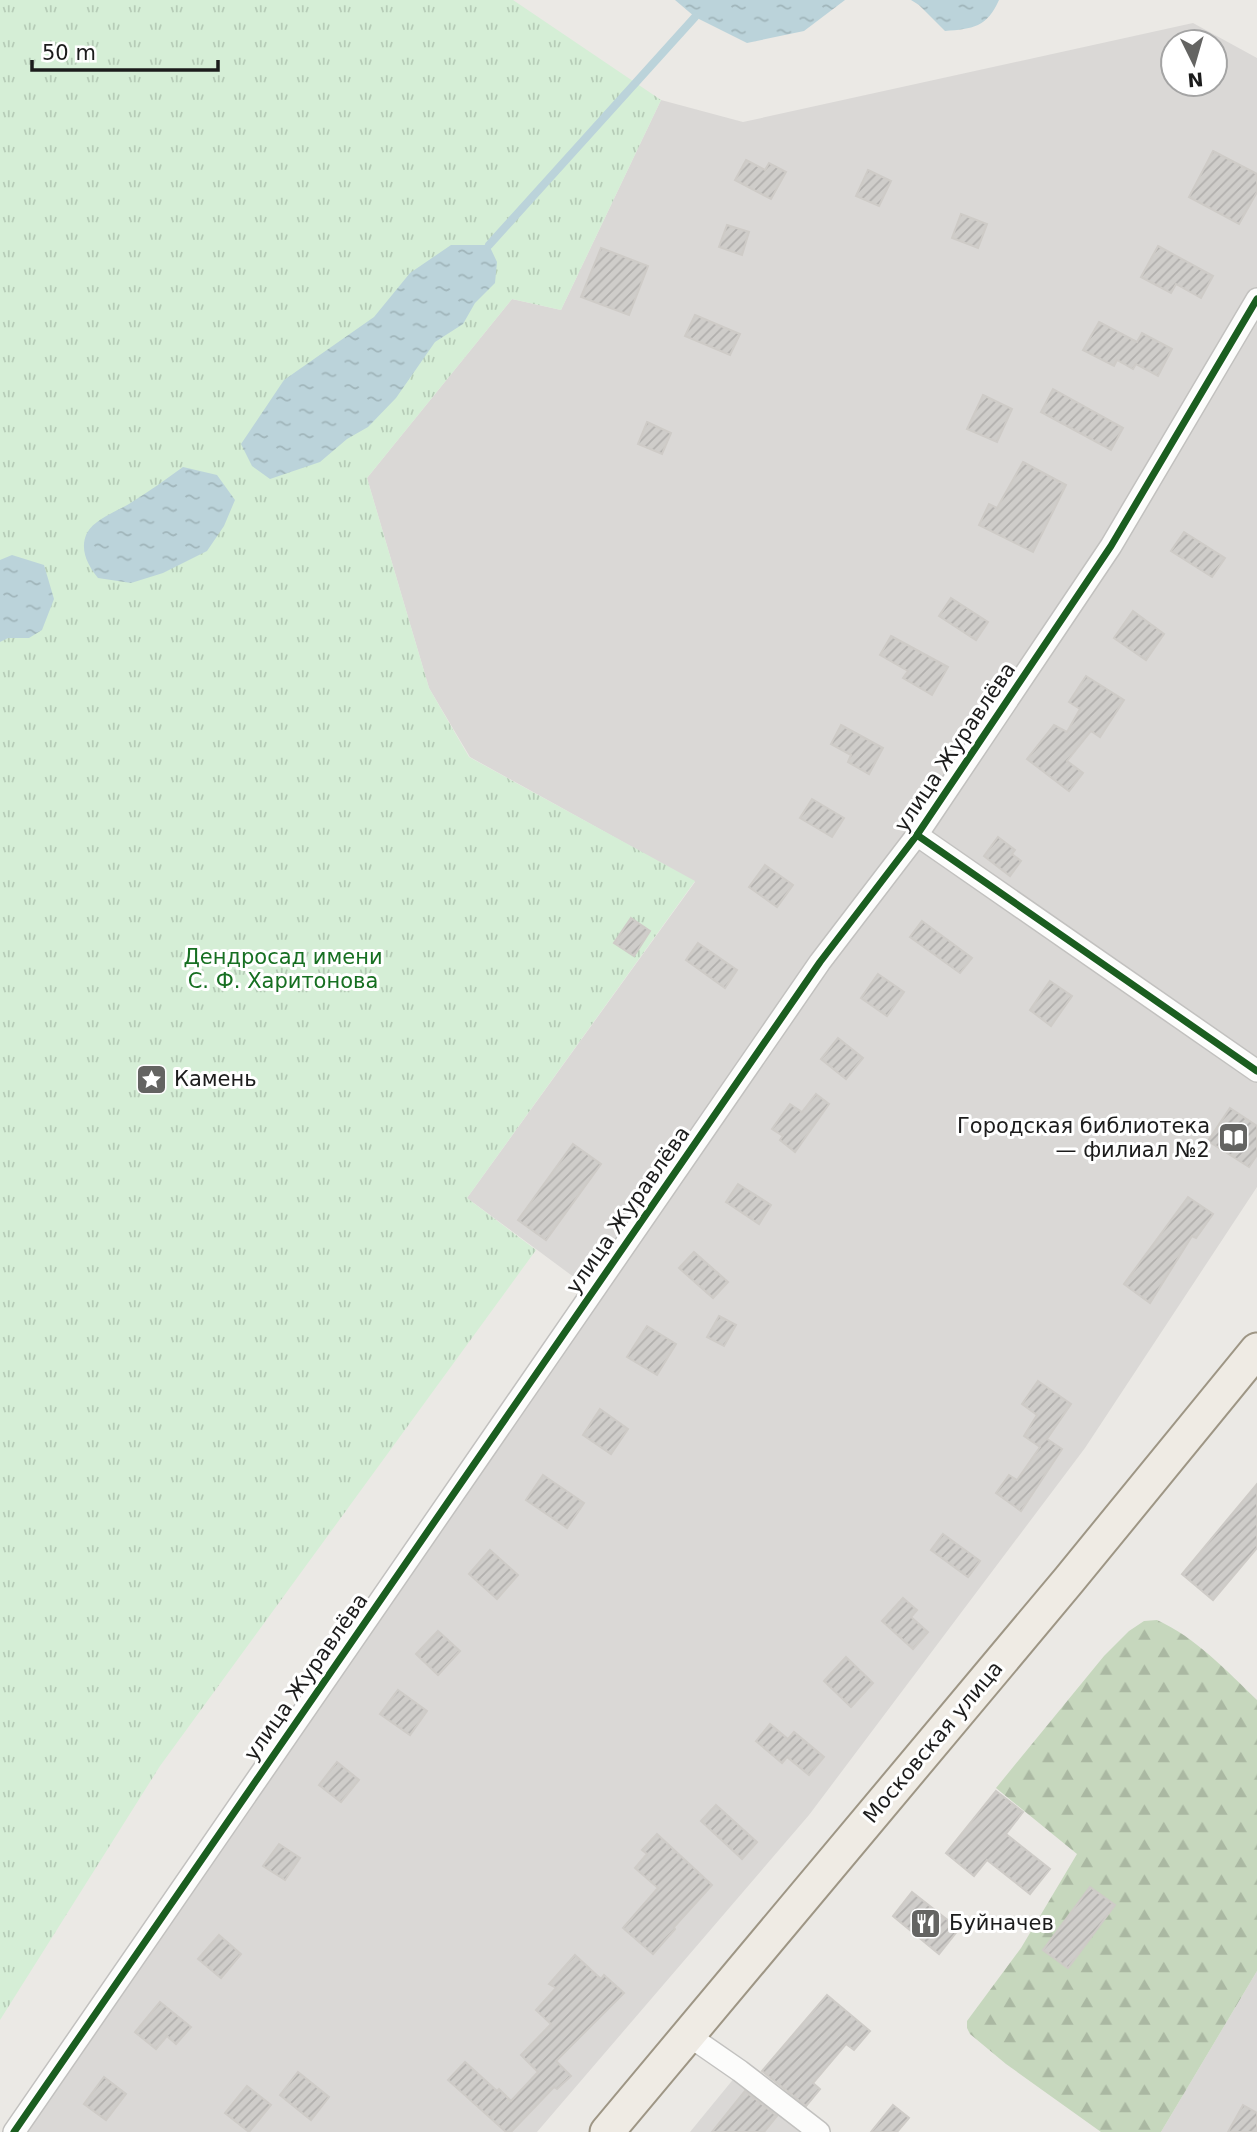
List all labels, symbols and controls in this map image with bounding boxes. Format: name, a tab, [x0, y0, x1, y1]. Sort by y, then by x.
scale bar	[32, 28, 217, 72]
north arrow	[1159, 28, 1229, 98]
text: 50 m	[42, 41, 96, 65]
text: N	[1187, 68, 1204, 92]
street label: улица Журавлёва	[890, 658, 1020, 836]
park label: Дендросад имени С. Ф. Харитонова	[183, 945, 383, 993]
place icon: Камень	[134, 1062, 168, 1096]
place label: Камень	[174, 1067, 257, 1091]
place label: Городская библиотека — филиал №2	[957, 1114, 1210, 1162]
library icon: Городская библиотека — филиал №2	[1216, 1121, 1250, 1155]
street label: улица Журавлёва	[561, 1122, 695, 1298]
street label: улица Журавлёва	[239, 1589, 373, 1765]
street label: Московская улица	[858, 1656, 1008, 1828]
restaurant icon: Буйначев	[909, 1906, 943, 1940]
place label: Буйначев	[949, 1911, 1054, 1935]

